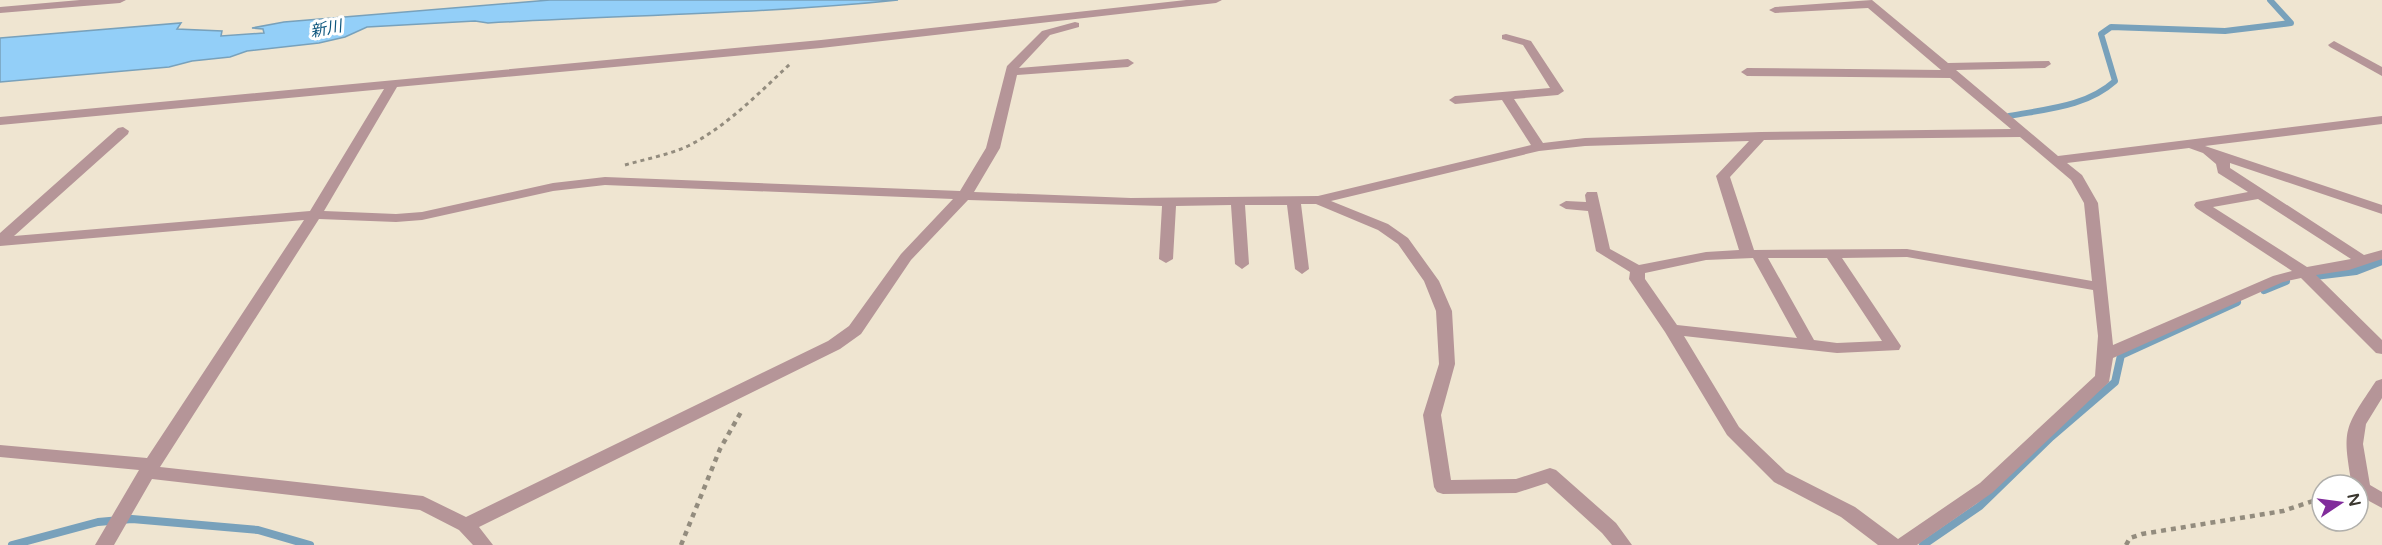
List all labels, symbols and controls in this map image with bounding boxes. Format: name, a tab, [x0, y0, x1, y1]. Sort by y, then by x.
water label: 新川	[308, 16, 346, 42]
north arrow	[2310, 473, 2370, 533]
text: N	[2342, 491, 2365, 508]

